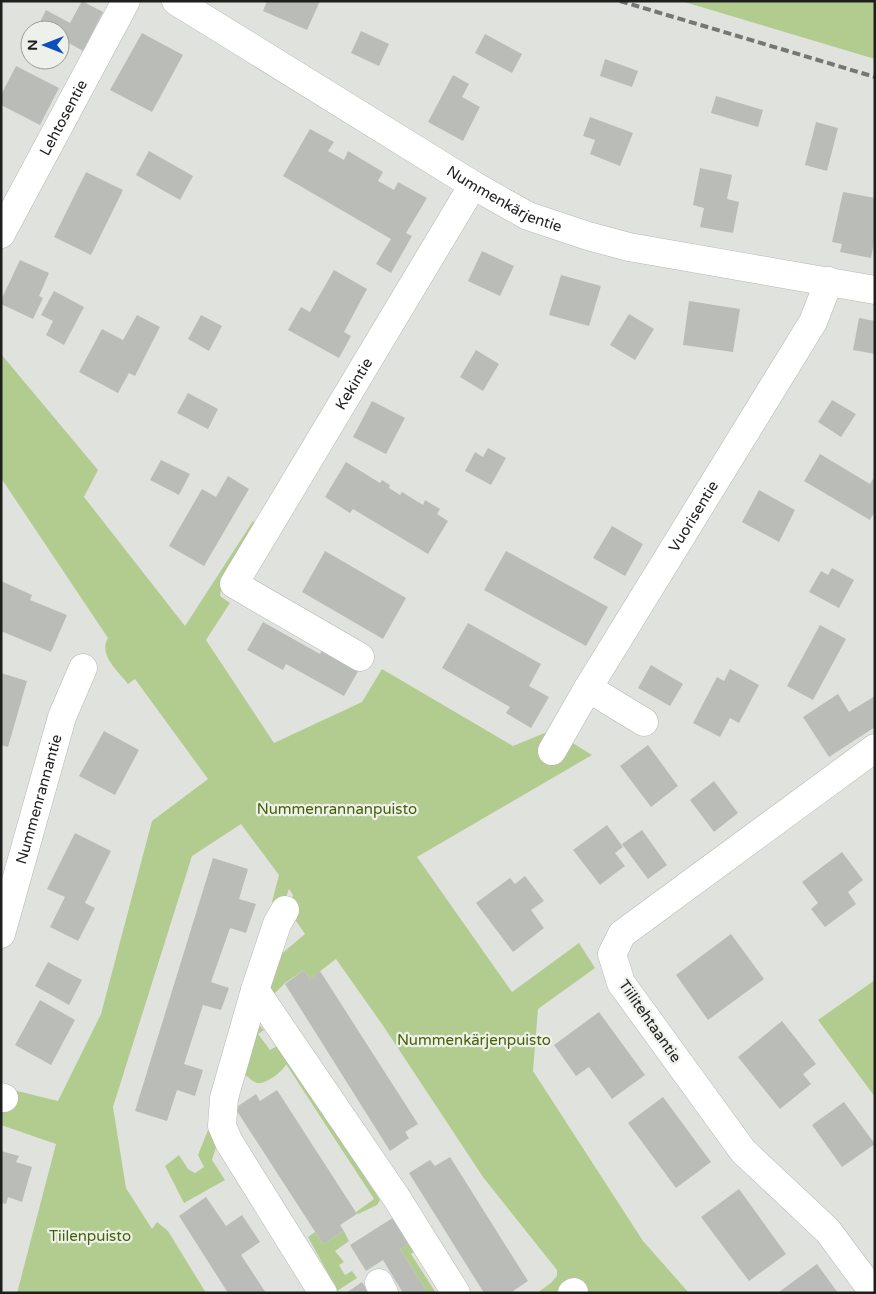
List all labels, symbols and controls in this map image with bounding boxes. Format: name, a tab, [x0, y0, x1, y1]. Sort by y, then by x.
north arrow	[20, 20, 70, 70]
text: N	[24, 39, 41, 51]
street label: Lehtosentie	[36, 77, 91, 159]
street label: Nummenkärjentie	[443, 162, 564, 236]
street label: Kekintie	[331, 355, 376, 413]
street label: Vuorisentie	[665, 478, 722, 555]
street label: Nummenrannantie	[12, 732, 66, 866]
park label: Nummenrannanpuisto	[257, 800, 417, 818]
street label: Tiilitehtaantie	[615, 976, 685, 1066]
park label: Nummenkärjenpuisto	[397, 1031, 551, 1049]
park label: Tiilenpuisto	[49, 1227, 131, 1245]

